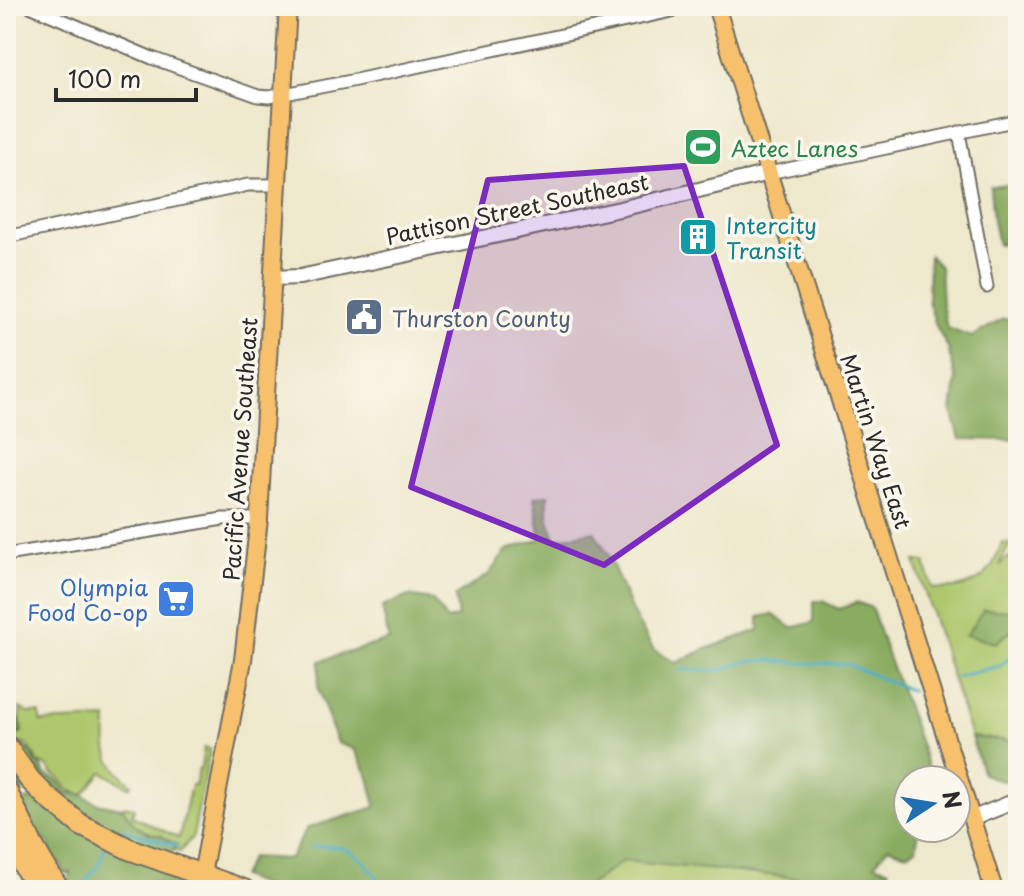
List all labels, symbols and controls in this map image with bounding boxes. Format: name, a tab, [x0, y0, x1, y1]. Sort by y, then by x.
scale bar	[56, 52, 196, 102]
text: 100 m	[68, 60, 141, 96]
sports icon: Aztec Lanes	[682, 126, 724, 168]
place label: Aztec Lanes	[731, 131, 858, 164]
street label: Pattison Street Southeast	[383, 164, 652, 252]
place label: Intercity Transit	[726, 208, 817, 266]
building icon: Intercity Transit	[677, 216, 719, 258]
public building icon: Thurston County	[343, 296, 385, 338]
place label: Thurston County	[392, 301, 571, 334]
street label: Pacific Avenue Southeast	[213, 316, 265, 582]
street label: Martin Way East	[833, 349, 921, 533]
place label: Olympia Food Co-op	[27, 570, 148, 628]
supermarket icon: Olympia Food Co-op	[155, 578, 197, 620]
north arrow	[892, 764, 972, 844]
text: N	[935, 788, 971, 811]

